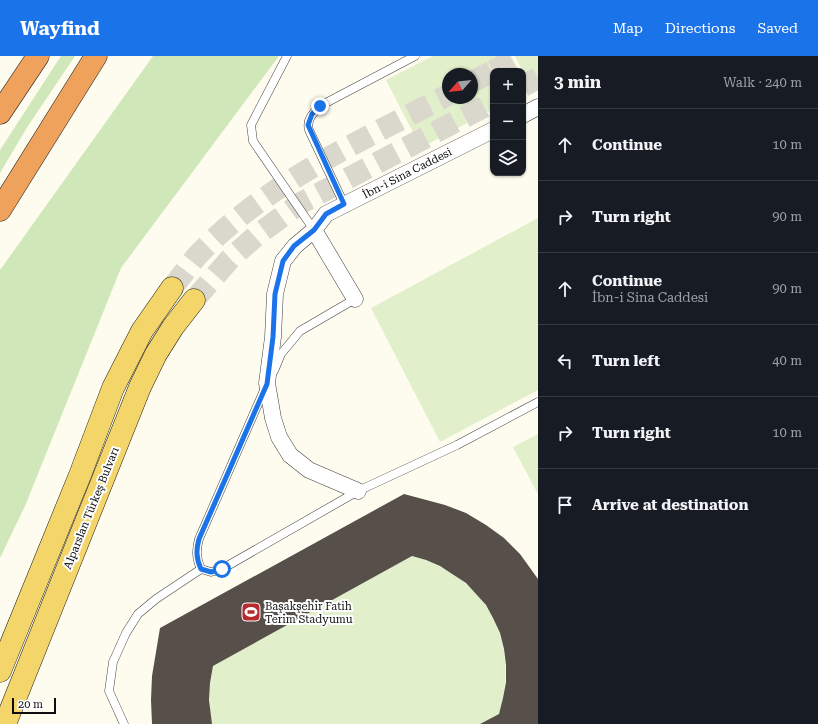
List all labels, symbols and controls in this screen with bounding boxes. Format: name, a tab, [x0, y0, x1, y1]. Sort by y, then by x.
text: Wayfind	[20, 17, 100, 40]
text: Map	[613, 20, 643, 36]
text: Directions	[665, 20, 735, 36]
text: Saved	[757, 20, 798, 36]
north arrow	[442, 68, 478, 104]
map controls	[490, 68, 526, 176]
button: +	[490, 68, 526, 104]
text: 3 min	[554, 72, 601, 92]
text: Walk · 240 m	[723, 75, 802, 90]
route end	[311, 97, 329, 115]
button: −	[490, 104, 526, 140]
icon: ahead	[554, 134, 576, 156]
text: Continue	[592, 136, 662, 154]
text: 10 m	[772, 137, 802, 152]
button: layers	[490, 140, 526, 176]
street label: İbn-i Sina Caddesi	[360, 144, 454, 202]
icon: right	[554, 206, 576, 228]
text: Turn right	[592, 208, 671, 226]
text: 90 m	[772, 209, 802, 224]
text: Continue	[592, 272, 662, 290]
icon: ahead	[554, 278, 576, 300]
text: 90 m	[772, 281, 802, 296]
text: İbn-i Sina Caddesi	[592, 290, 708, 305]
icon: left	[554, 350, 576, 372]
text: Turn left	[592, 352, 660, 370]
text: 40 m	[772, 353, 802, 368]
icon: right	[554, 422, 576, 444]
text: Turn right	[592, 424, 671, 442]
text: 10 m	[772, 425, 802, 440]
street label: Alparslan Türkeş Bulvarı	[61, 445, 122, 571]
icon: arrive	[554, 494, 576, 516]
text: Arrive at destination	[592, 496, 748, 514]
route start	[213, 560, 231, 578]
place label: Başakşehir Fatih Terim Stadyumu	[265, 600, 353, 626]
sports icon: Başakşehir Fatih Terim Stadyumu	[240, 601, 262, 623]
scale bar	[12, 696, 56, 715]
text: 20 m	[18, 698, 43, 711]

